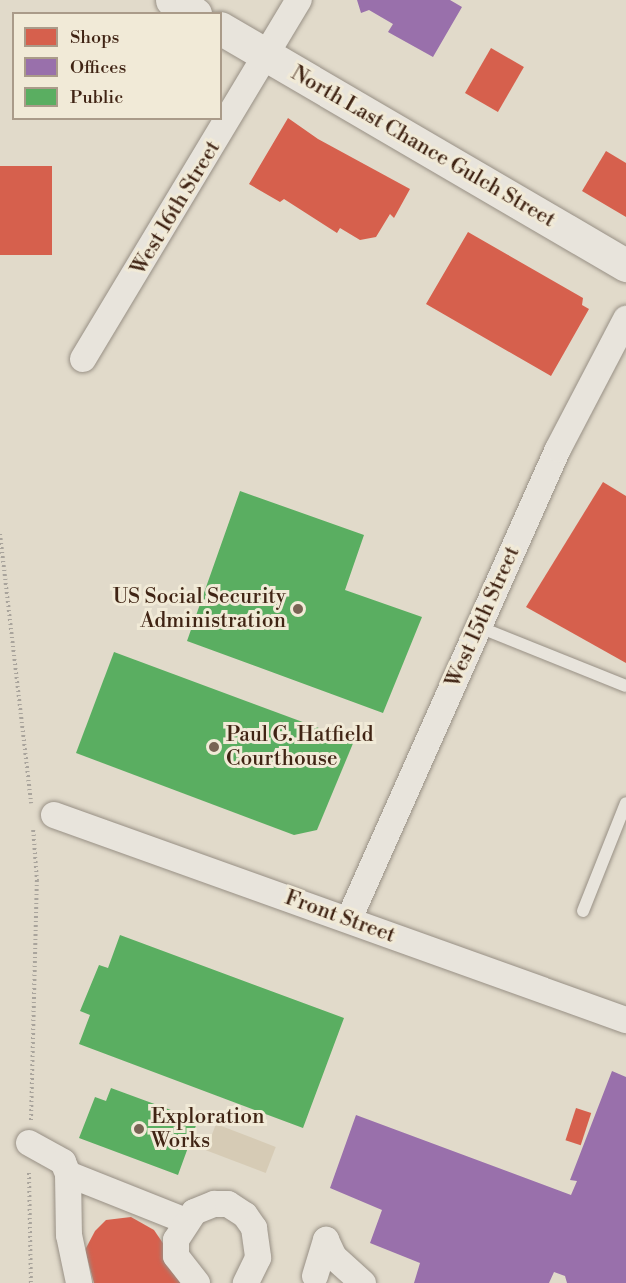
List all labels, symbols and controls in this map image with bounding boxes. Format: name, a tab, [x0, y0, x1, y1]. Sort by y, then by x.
legend	[12, 12, 222, 120]
text: Shops	[70, 26, 119, 49]
text: Offices	[70, 56, 126, 79]
street label: North Last Chance Gulch Street	[287, 61, 559, 233]
text: Public	[70, 86, 123, 109]
street label: West 16th Street	[126, 136, 226, 280]
street label: West 15th Street	[441, 543, 525, 691]
place label: US Social Security Administration	[113, 584, 286, 634]
marker: US Social Security Administration	[291, 602, 305, 616]
place label: Paul G. Hatfield Courthouse	[226, 722, 373, 772]
marker: Paul G. Hatfield Courthouse	[207, 740, 221, 754]
street label: Front Street	[281, 885, 399, 949]
place label: Exploration Works	[151, 1104, 265, 1154]
marker: Exploration Works	[132, 1122, 146, 1136]

